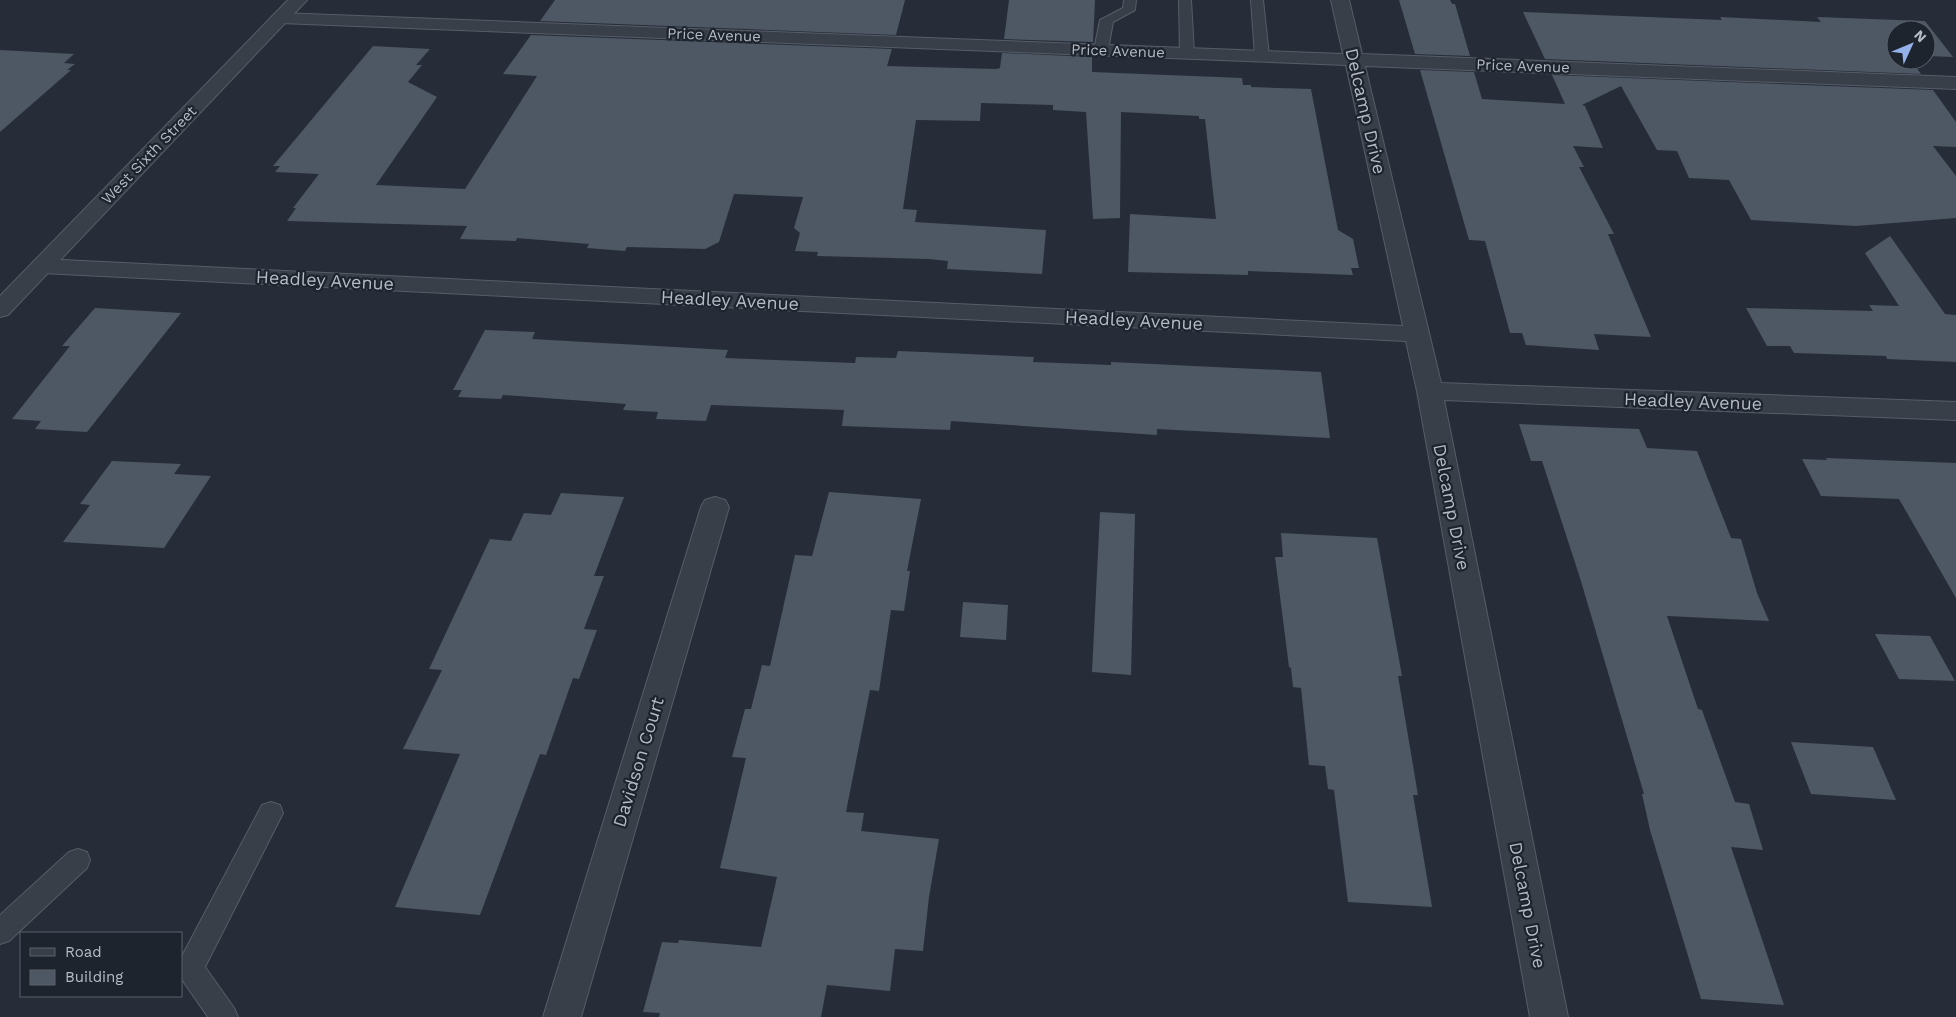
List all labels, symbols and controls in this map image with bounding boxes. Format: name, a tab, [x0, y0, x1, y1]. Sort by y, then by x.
north arrow	[1886, 20, 1936, 70]
street label: Price Avenue	[667, 24, 761, 46]
text: N	[1911, 27, 1930, 45]
street label: Price Avenue	[1071, 40, 1165, 62]
street label: Delcamp Drive	[1341, 46, 1391, 176]
street label: Price Avenue	[1476, 55, 1570, 77]
street label: West Sixth Street	[98, 102, 201, 208]
street label: Headley Avenue	[255, 266, 395, 294]
street label: Headley Avenue	[660, 286, 800, 314]
street label: Headley Avenue	[1064, 306, 1204, 334]
street label: Headley Avenue	[1624, 388, 1762, 414]
street label: Delcamp Drive	[1429, 442, 1475, 572]
street label: Davidson Court	[608, 694, 668, 829]
street label: Delcamp Drive	[1505, 840, 1551, 970]
legend	[20, 932, 182, 997]
text: Road	[65, 943, 102, 961]
text: Building	[65, 968, 123, 986]

